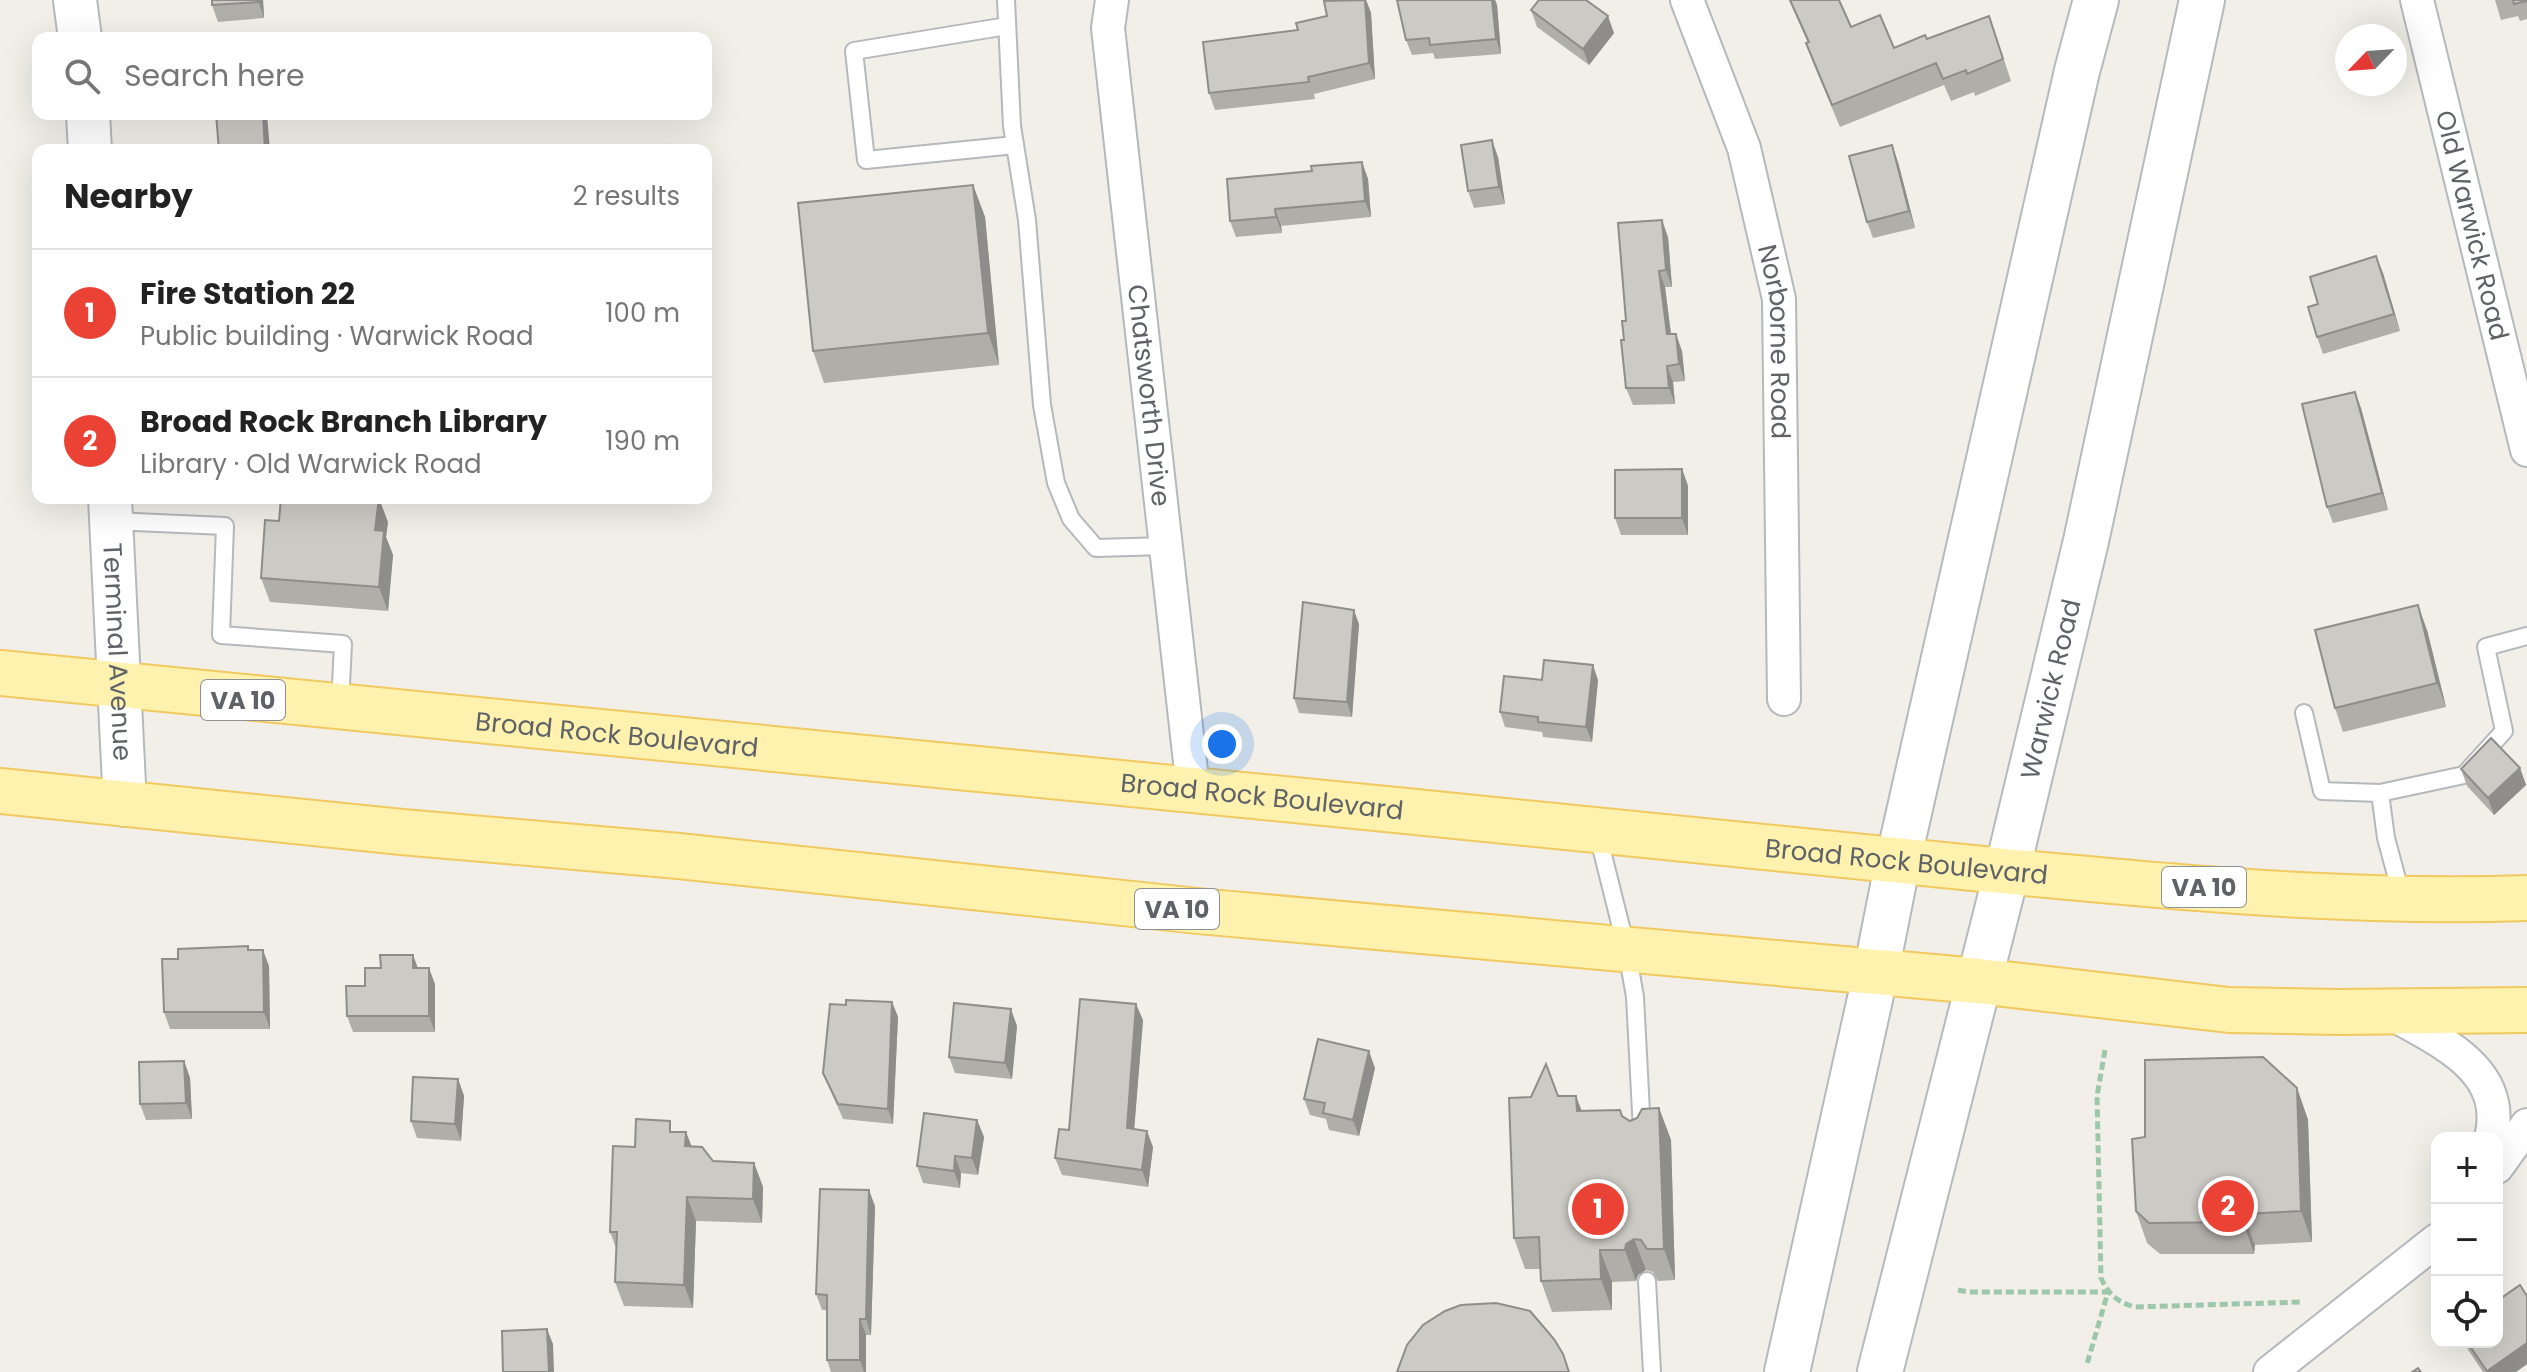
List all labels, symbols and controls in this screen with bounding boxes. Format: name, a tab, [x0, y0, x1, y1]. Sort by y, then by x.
north arrow	[2335, 24, 2407, 96]
search box	[32, 32, 712, 120]
icon: search	[60, 54, 104, 98]
text: Search here	[124, 54, 305, 97]
street label: Old Warwick Road	[2427, 107, 2518, 344]
text: Nearby	[64, 172, 193, 220]
text: 2 results	[573, 178, 680, 214]
street label: Norborne Road	[1749, 241, 1799, 440]
text: Fire Station 22	[140, 272, 355, 315]
street label: Chatsworth Drive	[1119, 282, 1179, 508]
text: 1	[85, 295, 95, 331]
text: 100 m	[605, 295, 680, 331]
text: Public building · Warwick Road	[140, 318, 533, 354]
text: Broad Rock Branch Library	[140, 400, 547, 443]
text: 2	[83, 423, 97, 459]
text: 190 m	[605, 423, 680, 459]
text: Library · Old Warwick Road	[140, 446, 482, 482]
street label: Terminal Avenue	[94, 542, 141, 762]
street label: Warwick Road	[2012, 595, 2090, 783]
road number: VA 10	[201, 680, 285, 720]
street label: Broad Rock Boulevard	[474, 703, 760, 766]
your location	[1202, 724, 1242, 764]
street label: Broad Rock Boulevard	[1119, 765, 1405, 829]
street label: Broad Rock Boulevard	[1763, 830, 2050, 893]
road number: VA 10	[2162, 867, 2246, 907]
road number: VA 10	[1135, 889, 1219, 929]
map controls	[2431, 1132, 2503, 1348]
button: +	[2431, 1132, 2503, 1204]
pin: 2	[2202, 1176, 2254, 1236]
pin: 1	[1572, 1179, 1624, 1239]
button: −	[2431, 1204, 2503, 1276]
button: locate	[2431, 1276, 2503, 1348]

